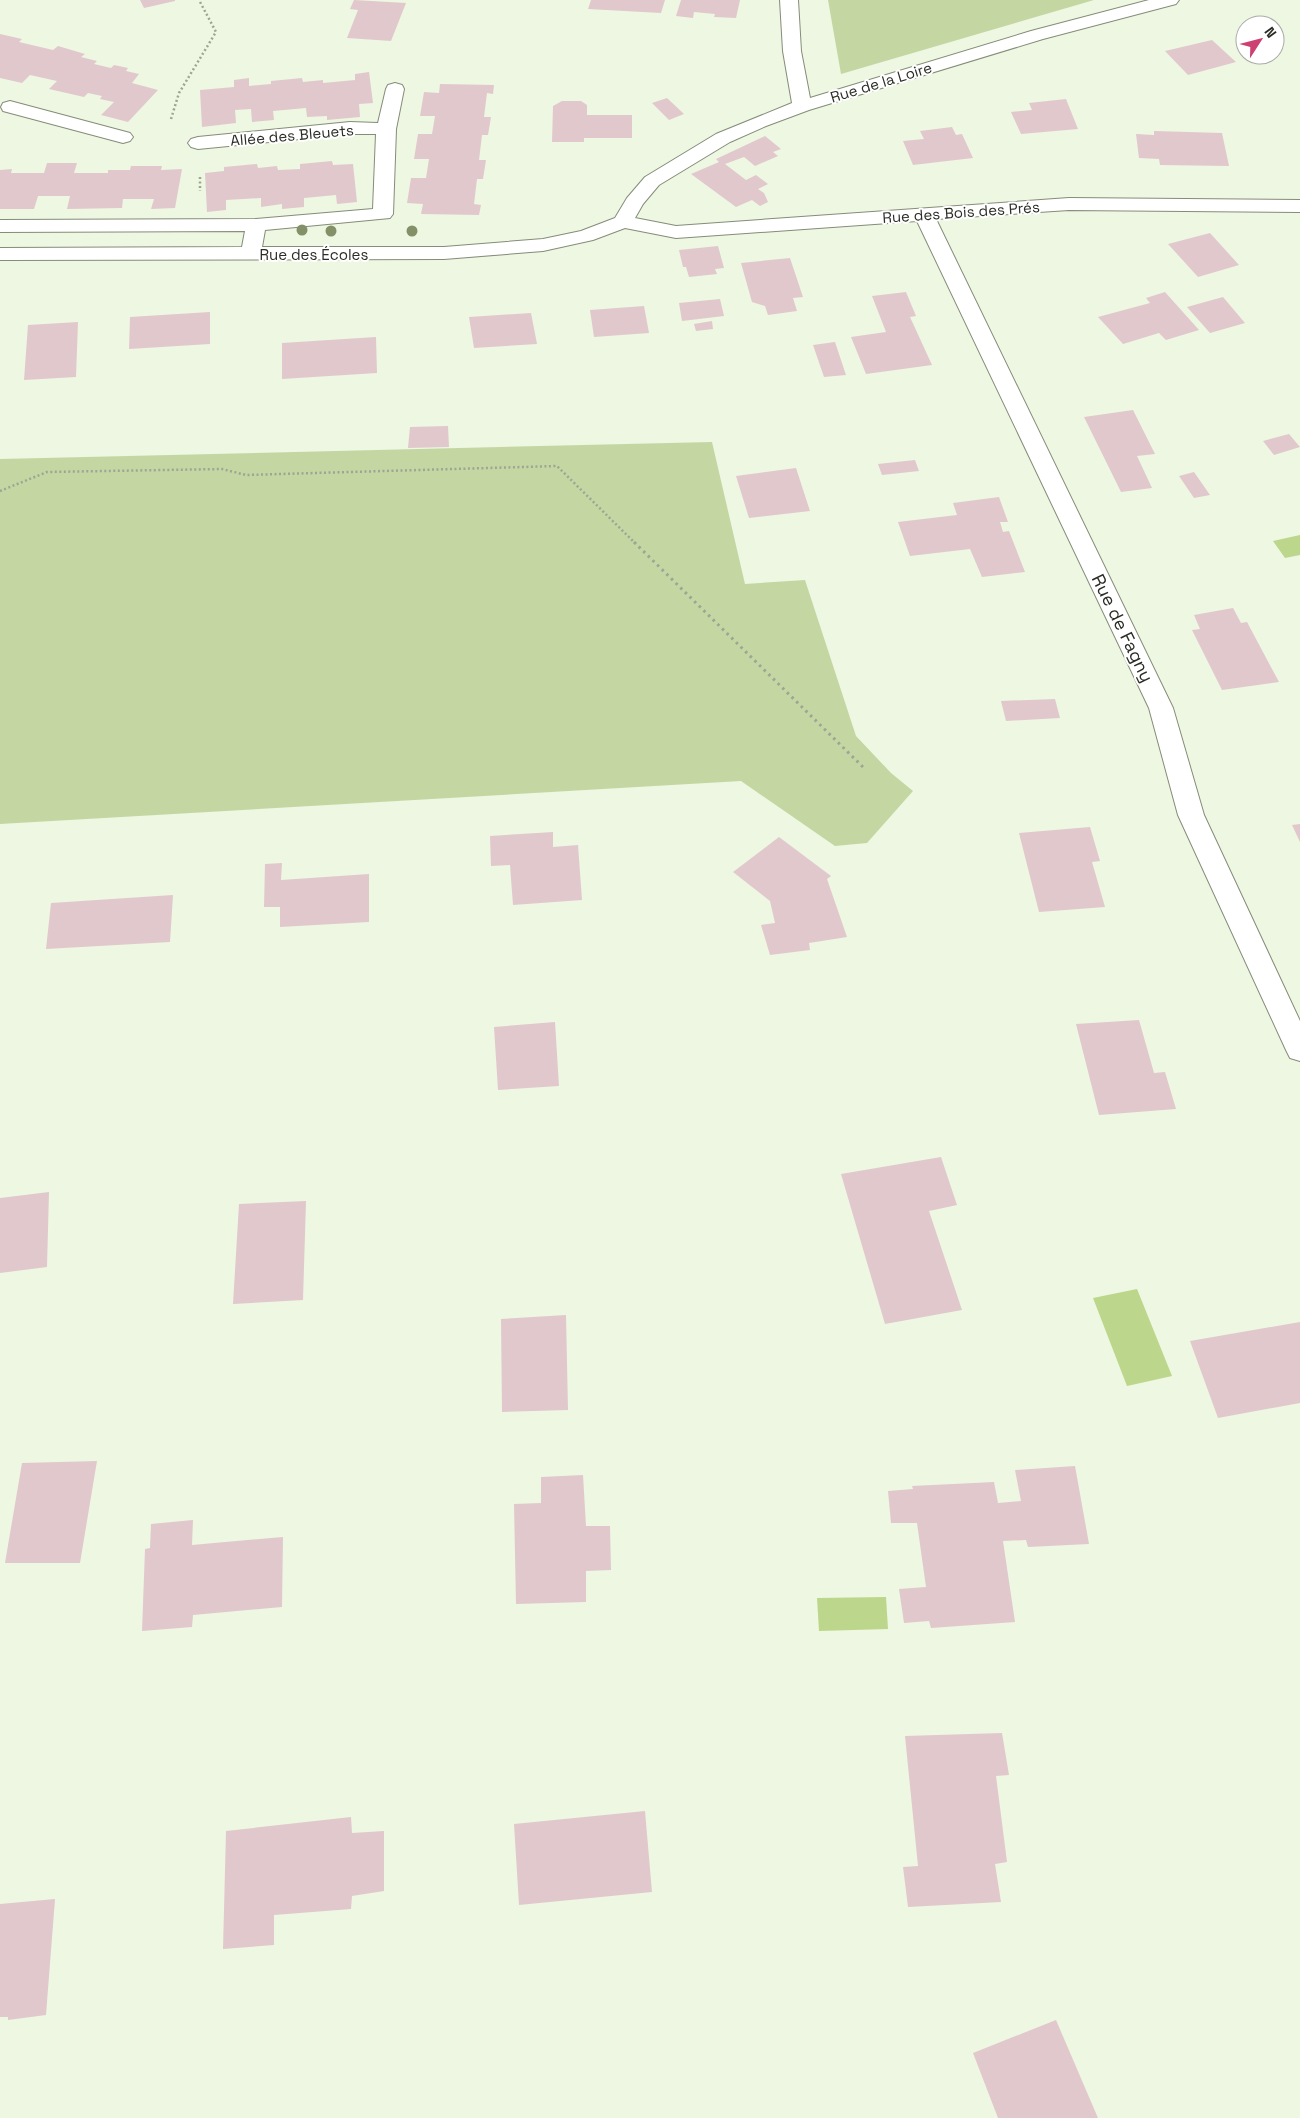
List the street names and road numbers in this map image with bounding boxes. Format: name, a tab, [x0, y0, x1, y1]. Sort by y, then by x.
street label: Rue de la Loire	[828, 57, 934, 106]
street label: Allée des Bleuets	[230, 120, 355, 150]
street label: Rue des Bois des Prés	[882, 197, 1040, 227]
street label: Rue des Écoles	[260, 245, 369, 264]
street label: Rue de Fagny	[1087, 570, 1159, 686]

